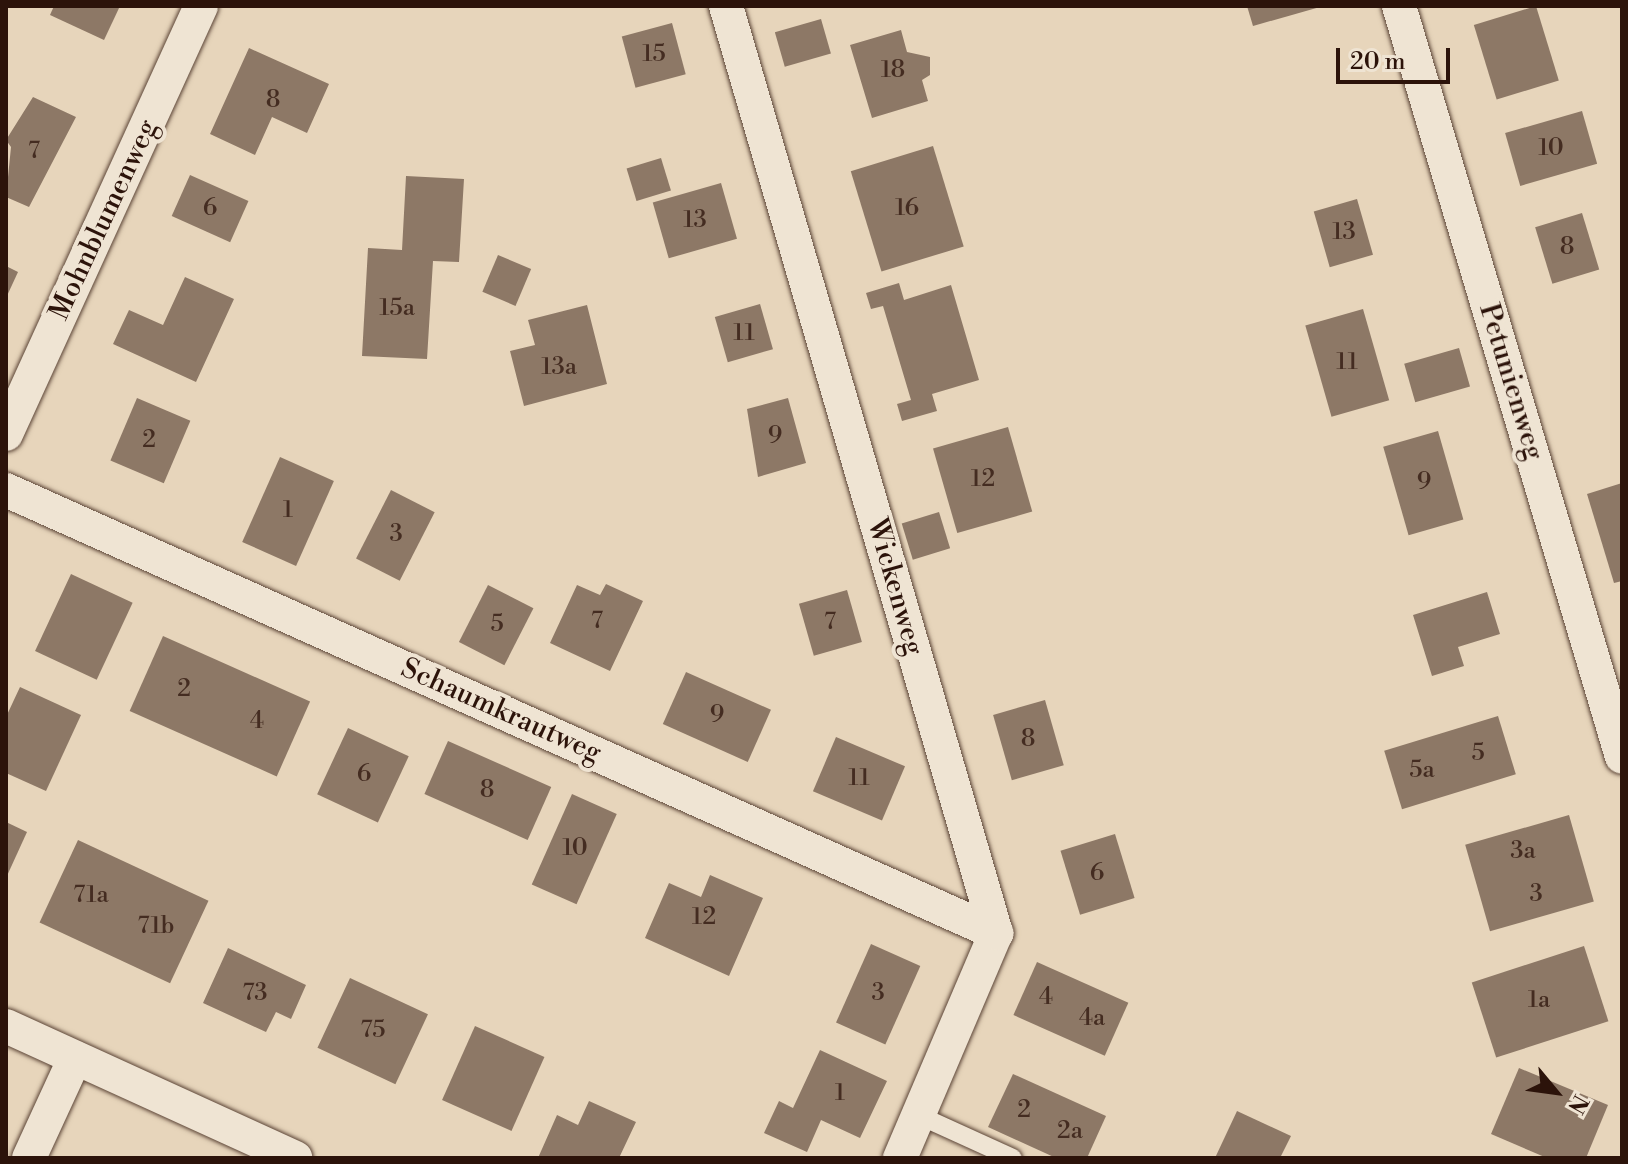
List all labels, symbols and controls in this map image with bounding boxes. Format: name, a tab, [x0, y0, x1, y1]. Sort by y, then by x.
scale bar	[1340, 32, 1454, 82]
house number: 15	[642, 41, 666, 69]
text: 20 m	[1350, 47, 1406, 77]
house number: 18	[881, 57, 905, 85]
house number: 8	[266, 87, 280, 115]
street label: Mohnblumenweg	[43, 114, 165, 326]
house number: 10	[1538, 135, 1564, 163]
house number: 7	[28, 138, 40, 166]
house number: 6	[203, 195, 217, 223]
house number: 16	[895, 195, 919, 223]
house number: 13	[683, 207, 707, 235]
house number: 13	[1332, 219, 1356, 247]
house number: 8	[1560, 234, 1574, 262]
house number: 15a	[379, 295, 415, 323]
street label: Petunienweg	[1471, 300, 1551, 464]
house number: 11	[733, 320, 755, 348]
house number: 11	[1336, 349, 1358, 377]
house number: 13a	[541, 354, 577, 382]
house number: 9	[768, 423, 782, 451]
house number: 2	[142, 427, 156, 455]
house number: 12	[971, 466, 995, 494]
house number: 9	[1417, 469, 1431, 497]
house number: 1	[283, 497, 293, 525]
street label: Wickenweg	[859, 515, 931, 659]
house number: 3	[389, 521, 403, 549]
house number: 7	[591, 608, 603, 636]
house number: 7	[824, 609, 836, 637]
house number: 5	[490, 611, 504, 639]
street label: Schaumkrautweg	[396, 652, 606, 770]
house number: 2	[177, 676, 191, 704]
house number: 9	[710, 702, 724, 730]
house number: 4	[250, 708, 264, 736]
house number: 8	[1021, 726, 1035, 754]
house number: 5	[1471, 740, 1485, 768]
house number: 5a	[1409, 757, 1435, 785]
house number: 6	[357, 761, 371, 789]
house number: 11	[848, 765, 870, 793]
house number: 8	[480, 777, 494, 805]
house number: 10	[562, 835, 588, 863]
house number: 3a	[1510, 838, 1536, 866]
house number: 6	[1090, 860, 1104, 888]
house number: 3	[1529, 881, 1543, 909]
house number: 71a	[73, 882, 109, 910]
house number: 12	[692, 904, 716, 932]
house number: 71b	[138, 913, 174, 941]
house number: 73	[242, 980, 268, 1008]
house number: 3	[871, 980, 885, 1008]
house number: 4	[1039, 984, 1053, 1012]
house number: 1a	[1528, 987, 1550, 1015]
house number: 4a	[1079, 1005, 1105, 1033]
house number: 75	[361, 1017, 385, 1045]
north arrow	[1516, 1052, 1596, 1132]
house number: 1	[835, 1080, 845, 1108]
text: N	[1561, 1090, 1593, 1118]
house number: 2	[1017, 1097, 1031, 1125]
house number: 2a	[1057, 1118, 1083, 1146]

